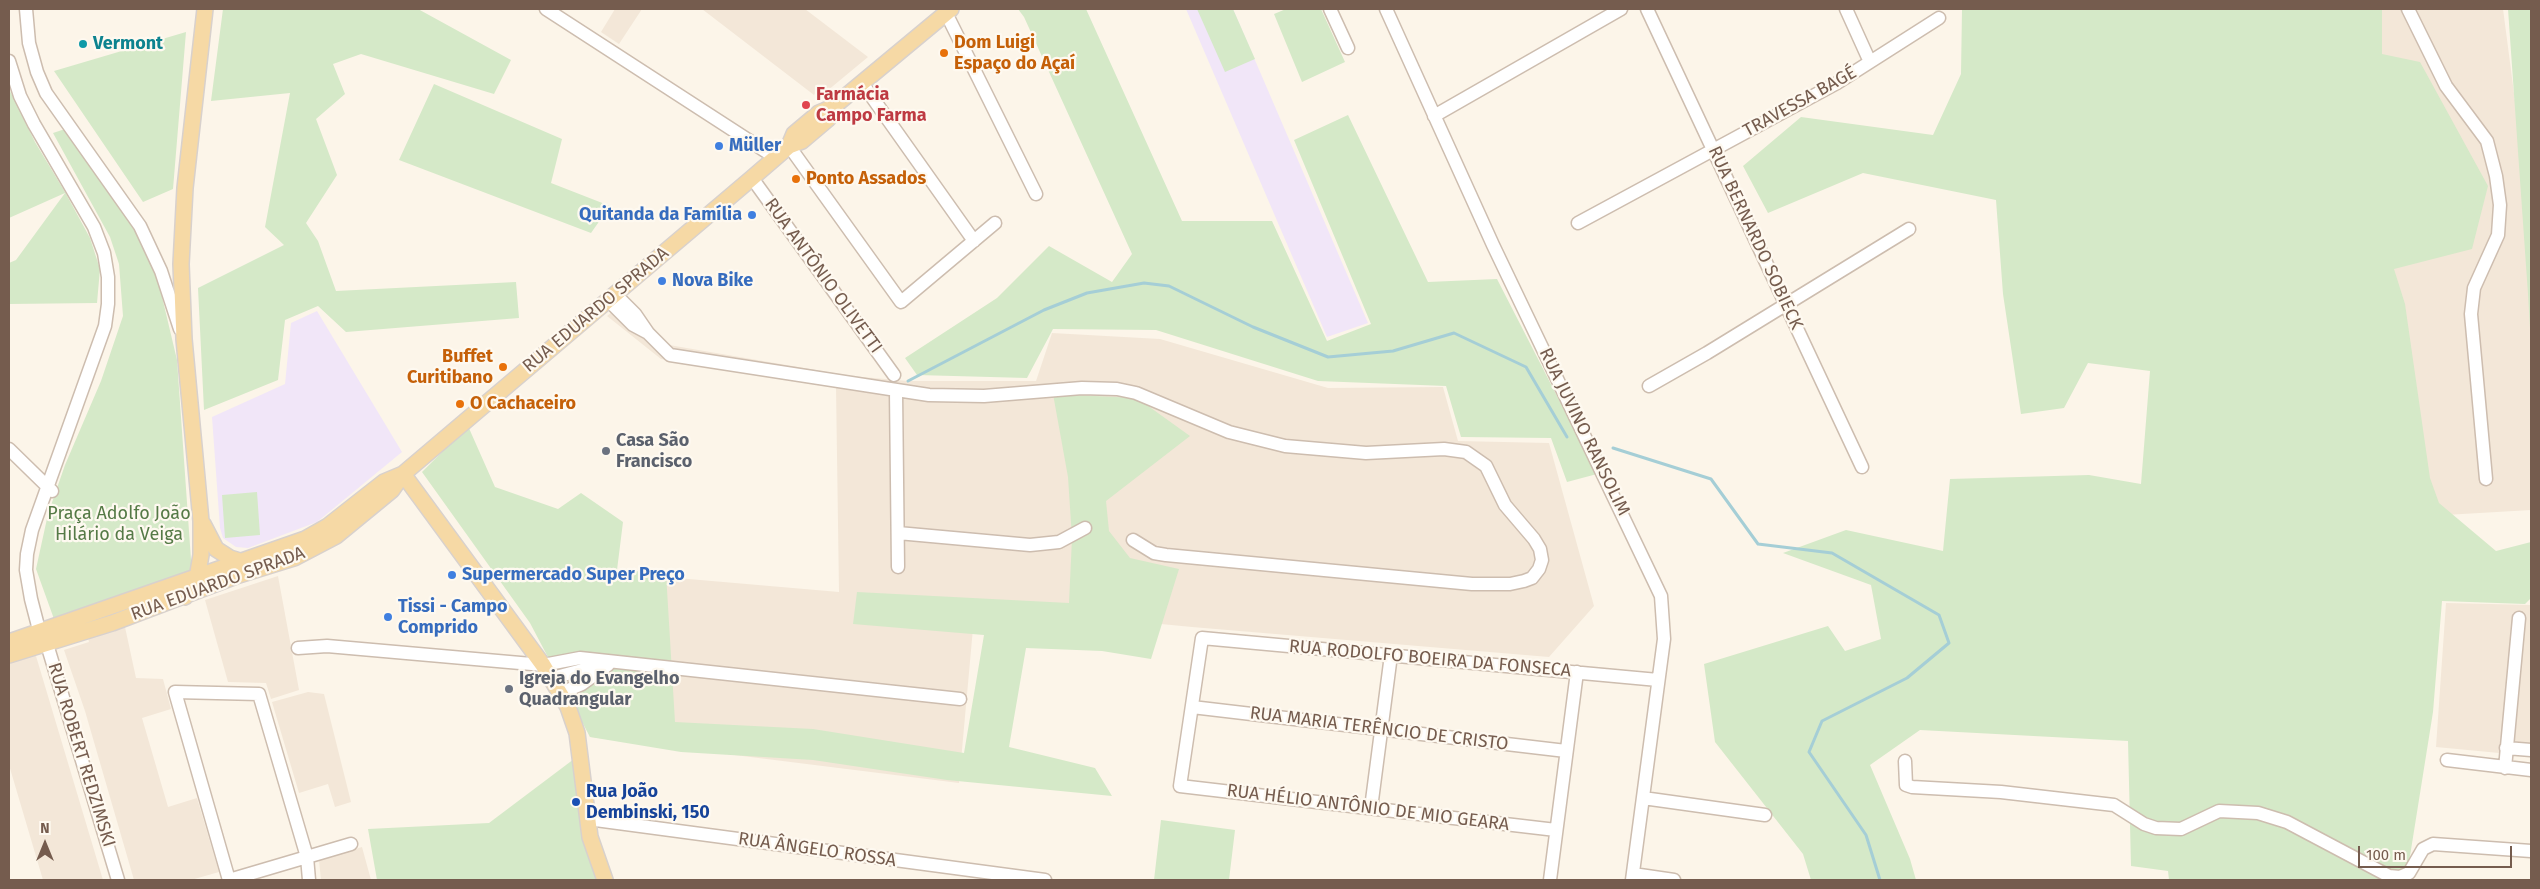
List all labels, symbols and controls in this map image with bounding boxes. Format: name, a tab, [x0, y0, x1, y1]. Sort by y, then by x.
place label: Dom Luigi Espaço do Açaí	[954, 32, 1075, 74]
place label: Vermont	[93, 33, 163, 55]
marker: Vermont	[77, 38, 89, 50]
marker: Dom Luigi Espaço do Açaí	[938, 47, 950, 59]
street label: TRAVESSA BAGÉ	[1740, 62, 1860, 142]
place label: Farmácia Campo Farma	[816, 84, 927, 126]
marker: Farmácia Campo Farma	[800, 99, 812, 111]
place label: Müller	[729, 135, 781, 157]
marker: Müller	[713, 140, 725, 152]
street label: RUA BERNARDO SOBIECK	[1703, 143, 1807, 333]
place label: Ponto Assados	[806, 168, 926, 190]
marker: Ponto Assados	[790, 173, 802, 185]
street label: RUA ANTÔNIO OLIVETTI	[759, 194, 887, 358]
place label: Quitanda da Família	[579, 204, 742, 226]
marker: Quitanda da Família	[746, 209, 758, 221]
street label: RUA EDUARDO SPRADA	[519, 243, 673, 377]
place label: Nova Bike	[672, 270, 753, 292]
marker: Nova Bike	[656, 275, 668, 287]
street label: RUA JUVINO RANSOLIM	[1534, 345, 1634, 519]
place label: Buffet Curitibano	[407, 346, 493, 388]
marker: Buffet Curitibano	[497, 361, 509, 373]
place label: O Cachaceiro	[470, 393, 576, 415]
marker: O Cachaceiro	[454, 398, 466, 410]
place label: Casa São Francisco	[616, 430, 692, 472]
marker: Casa São Francisco	[600, 445, 612, 457]
park label: Praça Adolfo João Hilário da Veiga	[47, 503, 191, 546]
street label: RUA EDUARDO SPRADA	[128, 542, 308, 626]
place label: Supermercado Super Preço	[462, 564, 685, 586]
marker: Supermercado Super Preço	[446, 569, 458, 581]
place label: Tissi - Campo Comprido	[398, 596, 507, 638]
marker: Tissi - Campo Comprido	[382, 611, 394, 623]
street label: RUA RODOLFO BOEIRA DA FONSECA	[1288, 636, 1572, 682]
street label: RUA ROBERT REDZIMSKI	[43, 660, 119, 850]
place label: Igreja do Evangelho Quadrangular	[519, 668, 679, 711]
marker: Igreja do Evangelho Quadrangular	[503, 683, 515, 695]
street label: RUA MARIA TERÊNCIO DE CRISTO	[1248, 702, 1510, 756]
street label: RUA HÉLIO ANTÔNIO DE MIO GEARA	[1225, 780, 1511, 836]
place label: Rua João Dembinski, 150	[586, 781, 710, 824]
marker: Rua João Dembinski, 150	[570, 796, 582, 808]
north arrow	[20, 819, 70, 869]
text: N	[40, 820, 50, 837]
street label: RUA ÂNGELO ROSSA	[737, 828, 897, 872]
scale bar	[2360, 836, 2514, 868]
text: 100 m	[2366, 846, 2406, 864]

